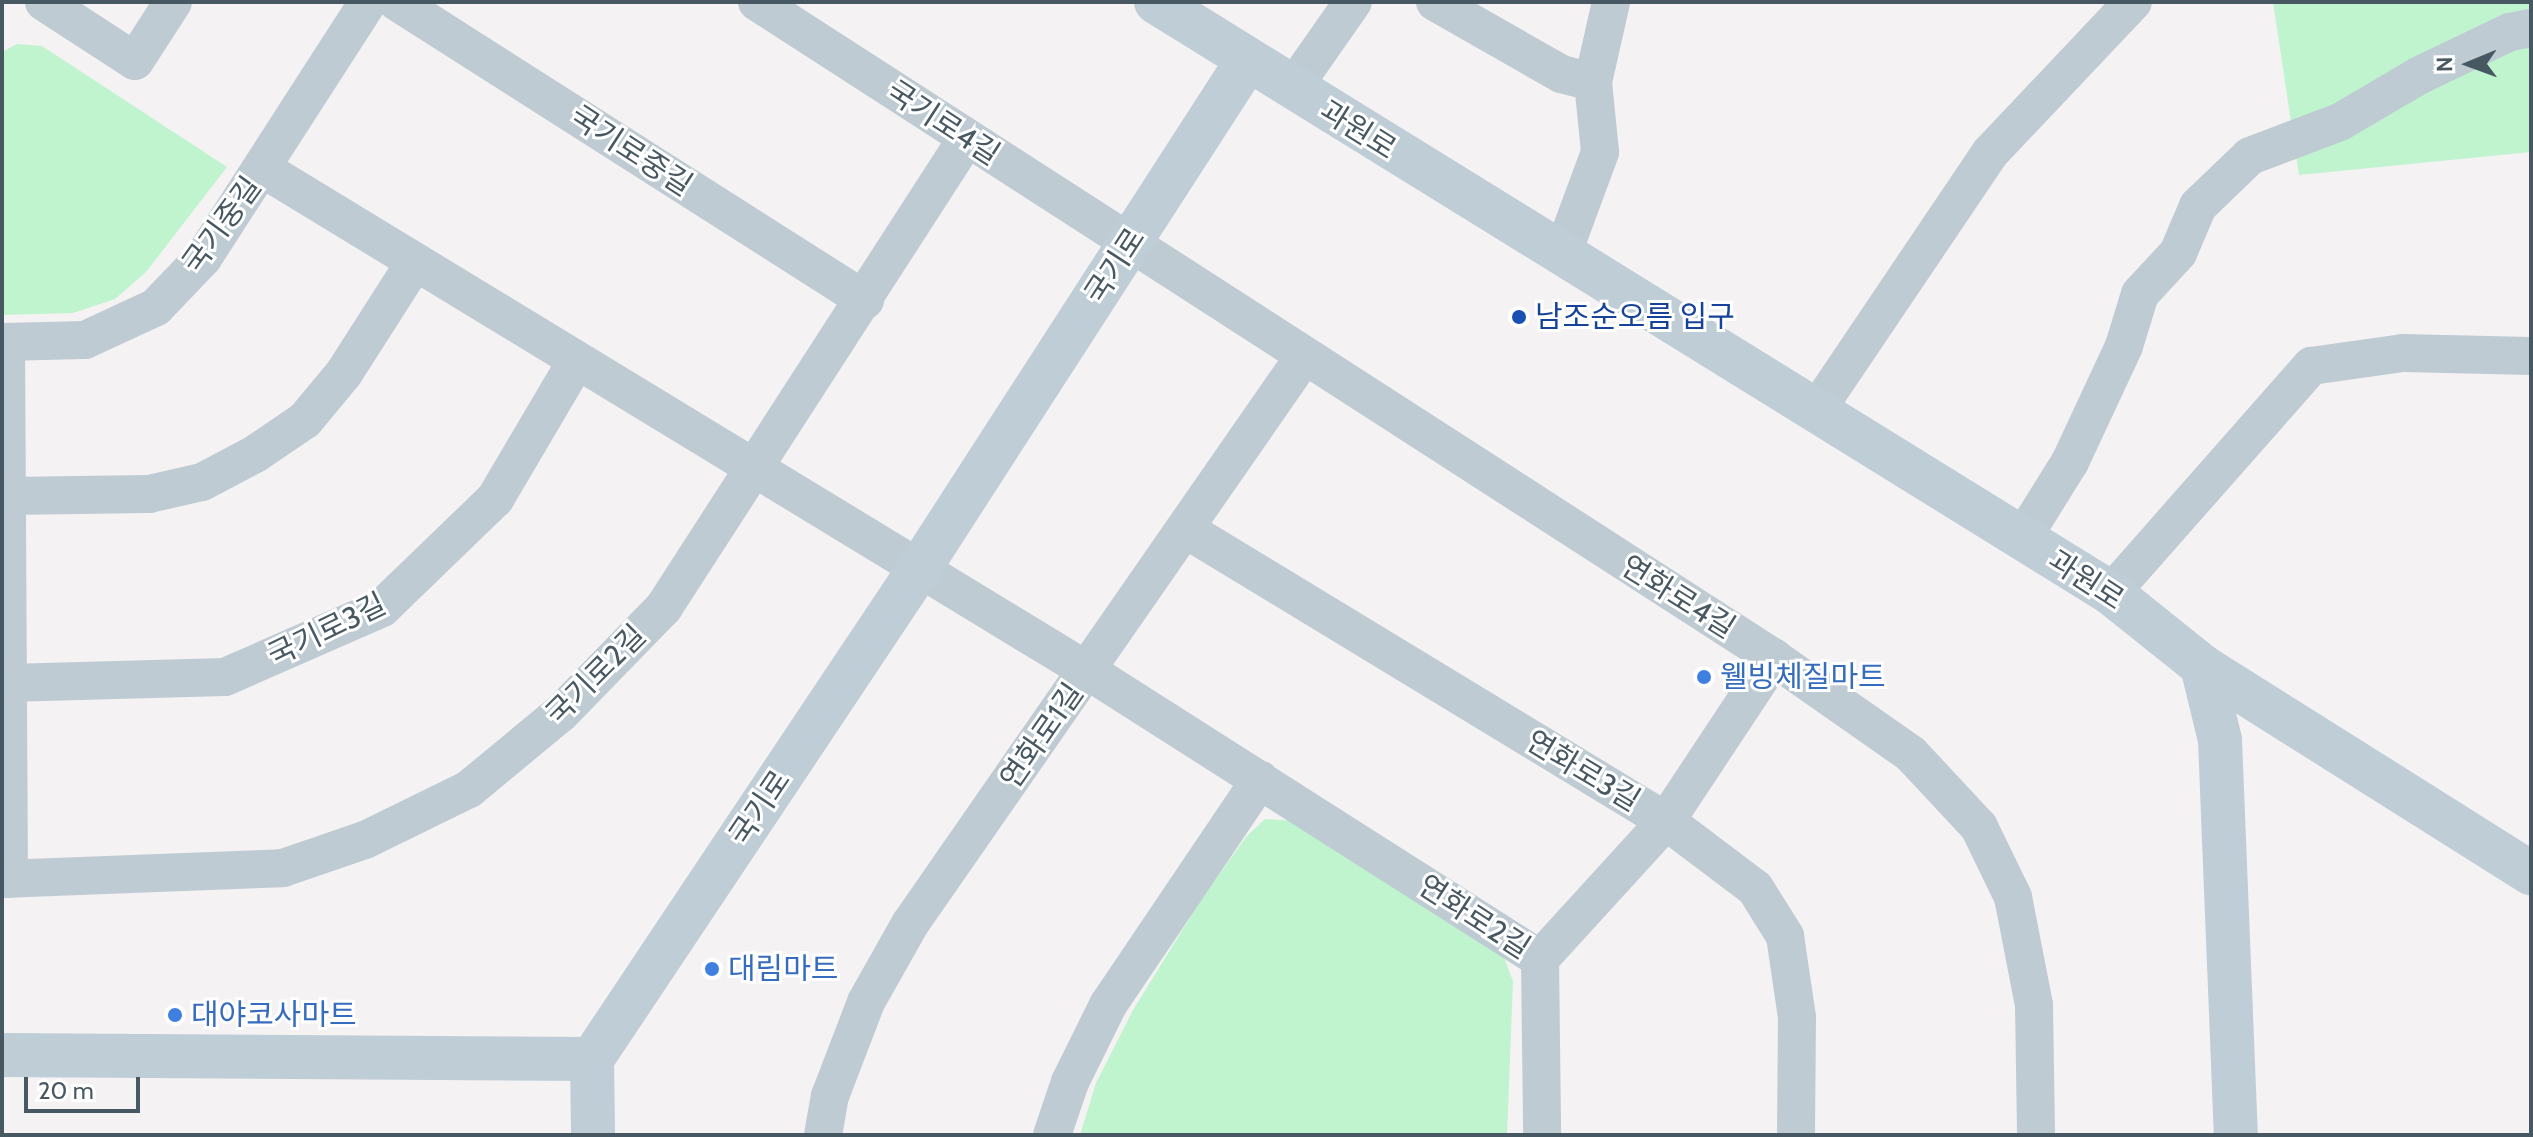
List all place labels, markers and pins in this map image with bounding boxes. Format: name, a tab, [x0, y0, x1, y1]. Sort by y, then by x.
place label: 남조순오름 입구	[1535, 299, 1735, 335]
marker: 남조순오름 입구	[1510, 308, 1528, 326]
place label: 웰빙체질마트	[1720, 659, 1886, 695]
marker: 웰빙체질마트	[1695, 668, 1713, 686]
place label: 대림마트	[728, 951, 838, 987]
marker: 대림마트	[703, 960, 721, 978]
place label: 대야코사마트	[191, 997, 357, 1033]
marker: 대야코사마트	[166, 1006, 184, 1024]

